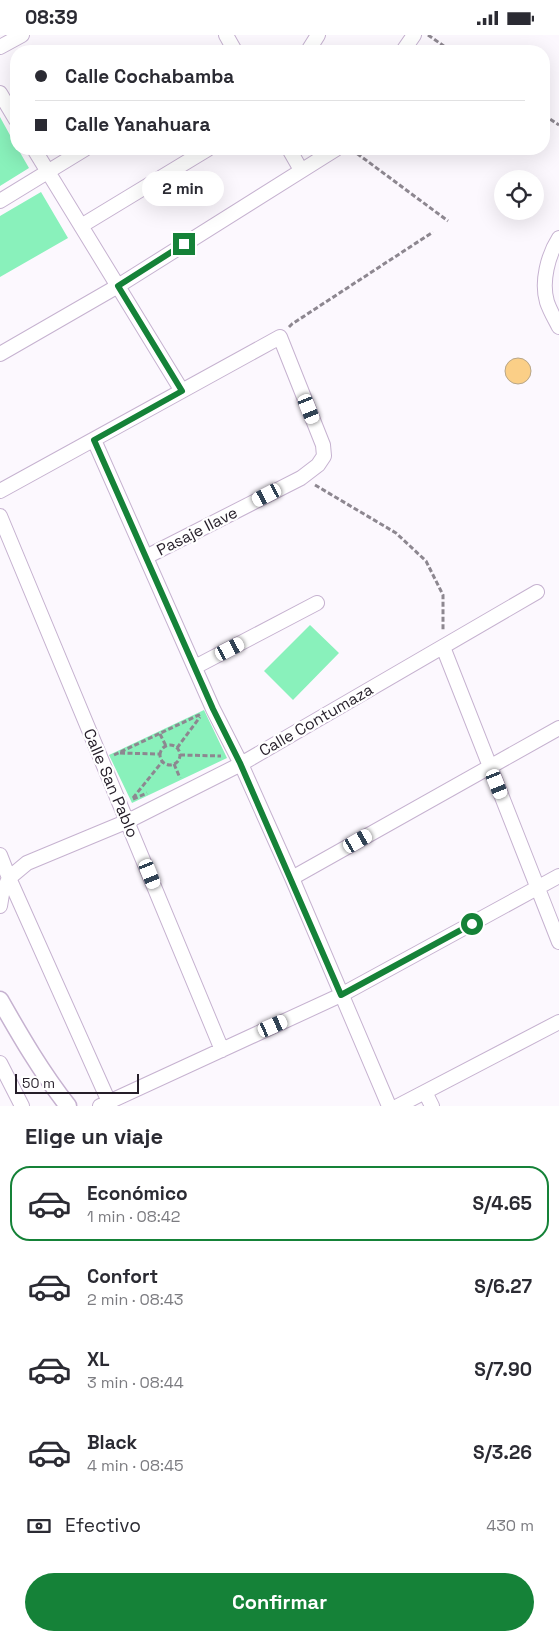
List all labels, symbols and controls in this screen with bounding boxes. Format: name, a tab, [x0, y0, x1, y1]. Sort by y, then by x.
text: 08:39	[25, 5, 78, 30]
text: Calle Cochabamba	[65, 64, 234, 89]
text: Calle Yanahuara	[65, 112, 210, 137]
map controls	[494, 170, 544, 220]
button: locate	[494, 170, 544, 220]
callout: 2 min	[143, 171, 225, 207]
text: 2 min	[162, 178, 204, 199]
route end	[173, 233, 195, 255]
car	[296, 392, 321, 426]
car	[250, 482, 283, 508]
street label: Pasaje Ilave	[153, 502, 241, 560]
car	[213, 636, 246, 662]
street label: Calle Contumaza	[255, 679, 377, 761]
street label: Calle San Pablo	[79, 725, 143, 841]
car	[484, 767, 509, 801]
car	[341, 827, 374, 855]
car	[137, 857, 162, 891]
route start	[461, 913, 483, 935]
car	[256, 1013, 289, 1039]
scale bar	[15, 1071, 139, 1094]
text: 50 m	[22, 1074, 55, 1092]
text: Elige un viaje	[25, 1122, 163, 1150]
icon: car	[27, 1181, 72, 1226]
text: Económico	[87, 1181, 188, 1206]
text: S/4.65	[473, 1191, 532, 1216]
text: 1 min · 08:42	[87, 1206, 180, 1227]
icon: car	[27, 1264, 72, 1309]
text: Confort	[87, 1264, 158, 1289]
text: S/6.27	[474, 1274, 532, 1299]
text: 2 min · 08:43	[87, 1289, 183, 1310]
icon: car	[27, 1347, 72, 1392]
text: XL	[87, 1347, 110, 1372]
text: S/7.90	[474, 1357, 532, 1382]
text: 3 min · 08:44	[87, 1372, 184, 1393]
icon: car	[27, 1430, 72, 1475]
text: Black	[87, 1430, 137, 1455]
text: S/3.26	[473, 1440, 532, 1465]
text: 4 min · 08:45	[87, 1455, 184, 1476]
icon: cash	[25, 1512, 53, 1540]
text: Efectivo	[65, 1513, 141, 1538]
text: 430 m	[486, 1515, 534, 1536]
button: Confirmar	[25, 1573, 534, 1631]

